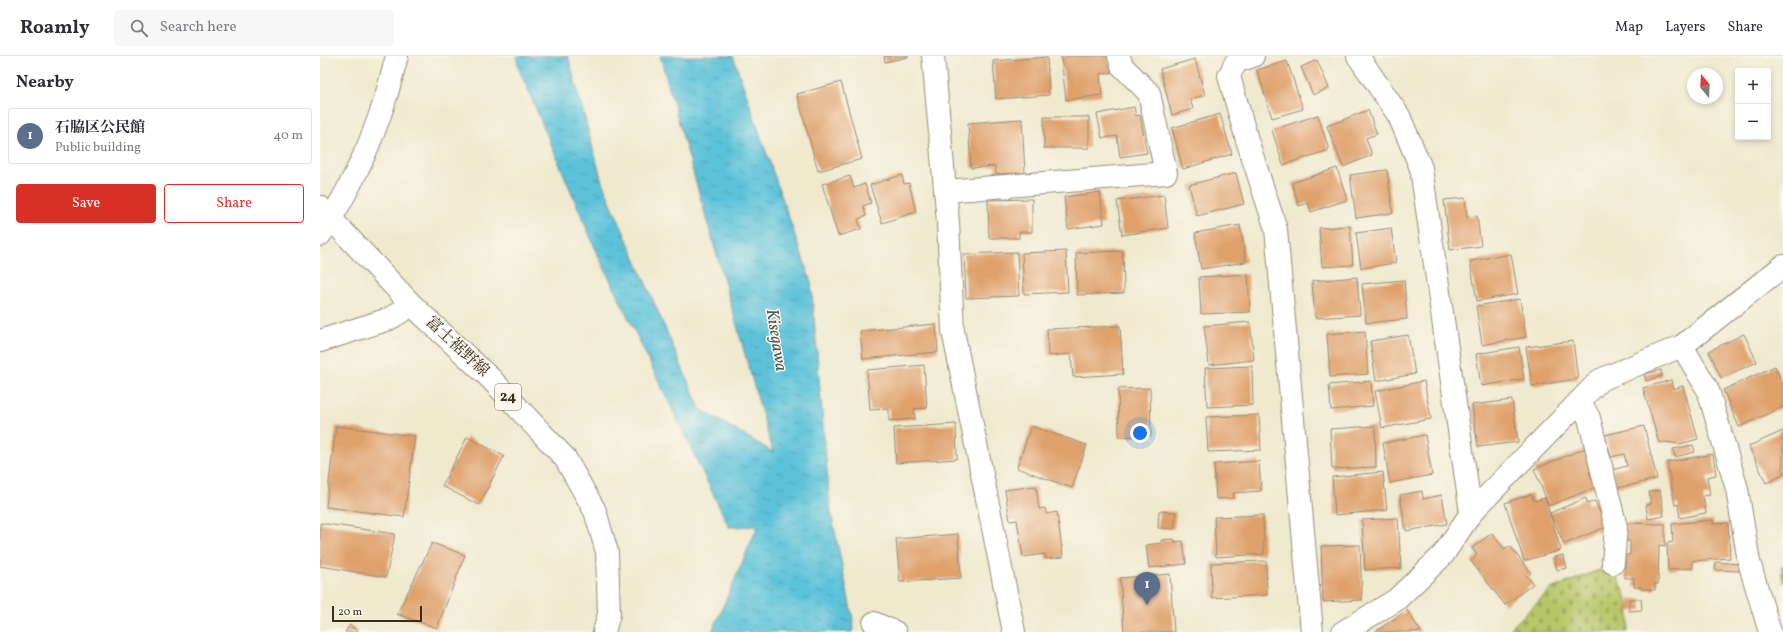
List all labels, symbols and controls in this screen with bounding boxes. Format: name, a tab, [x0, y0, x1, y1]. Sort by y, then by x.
search box	[114, 10, 394, 46]
text: Roamly	[20, 15, 90, 41]
icon: search	[128, 17, 150, 39]
text: Search here	[160, 17, 237, 38]
text: Map	[1615, 18, 1643, 37]
text: Layers	[1665, 18, 1705, 37]
text: Share	[1727, 18, 1763, 37]
north arrow	[1687, 68, 1723, 104]
map controls	[1735, 68, 1771, 140]
button: +	[1735, 68, 1771, 104]
text: Nearby	[16, 71, 74, 94]
button: −	[1735, 104, 1771, 140]
text: 石脇区公民館	[55, 118, 145, 139]
text: 1	[27, 127, 33, 145]
text: 40 m	[274, 127, 303, 145]
text: Public building	[55, 139, 141, 157]
button: Save	[16, 184, 156, 223]
button: Share	[164, 184, 304, 223]
water label: Kisegawa	[760, 307, 792, 373]
street label: 富士裾野線	[420, 312, 494, 382]
road number: 24	[495, 384, 521, 410]
your location	[1130, 423, 1150, 443]
pin: 1	[1134, 572, 1160, 605]
scale bar	[332, 604, 422, 623]
text: 20 m	[338, 605, 362, 620]

